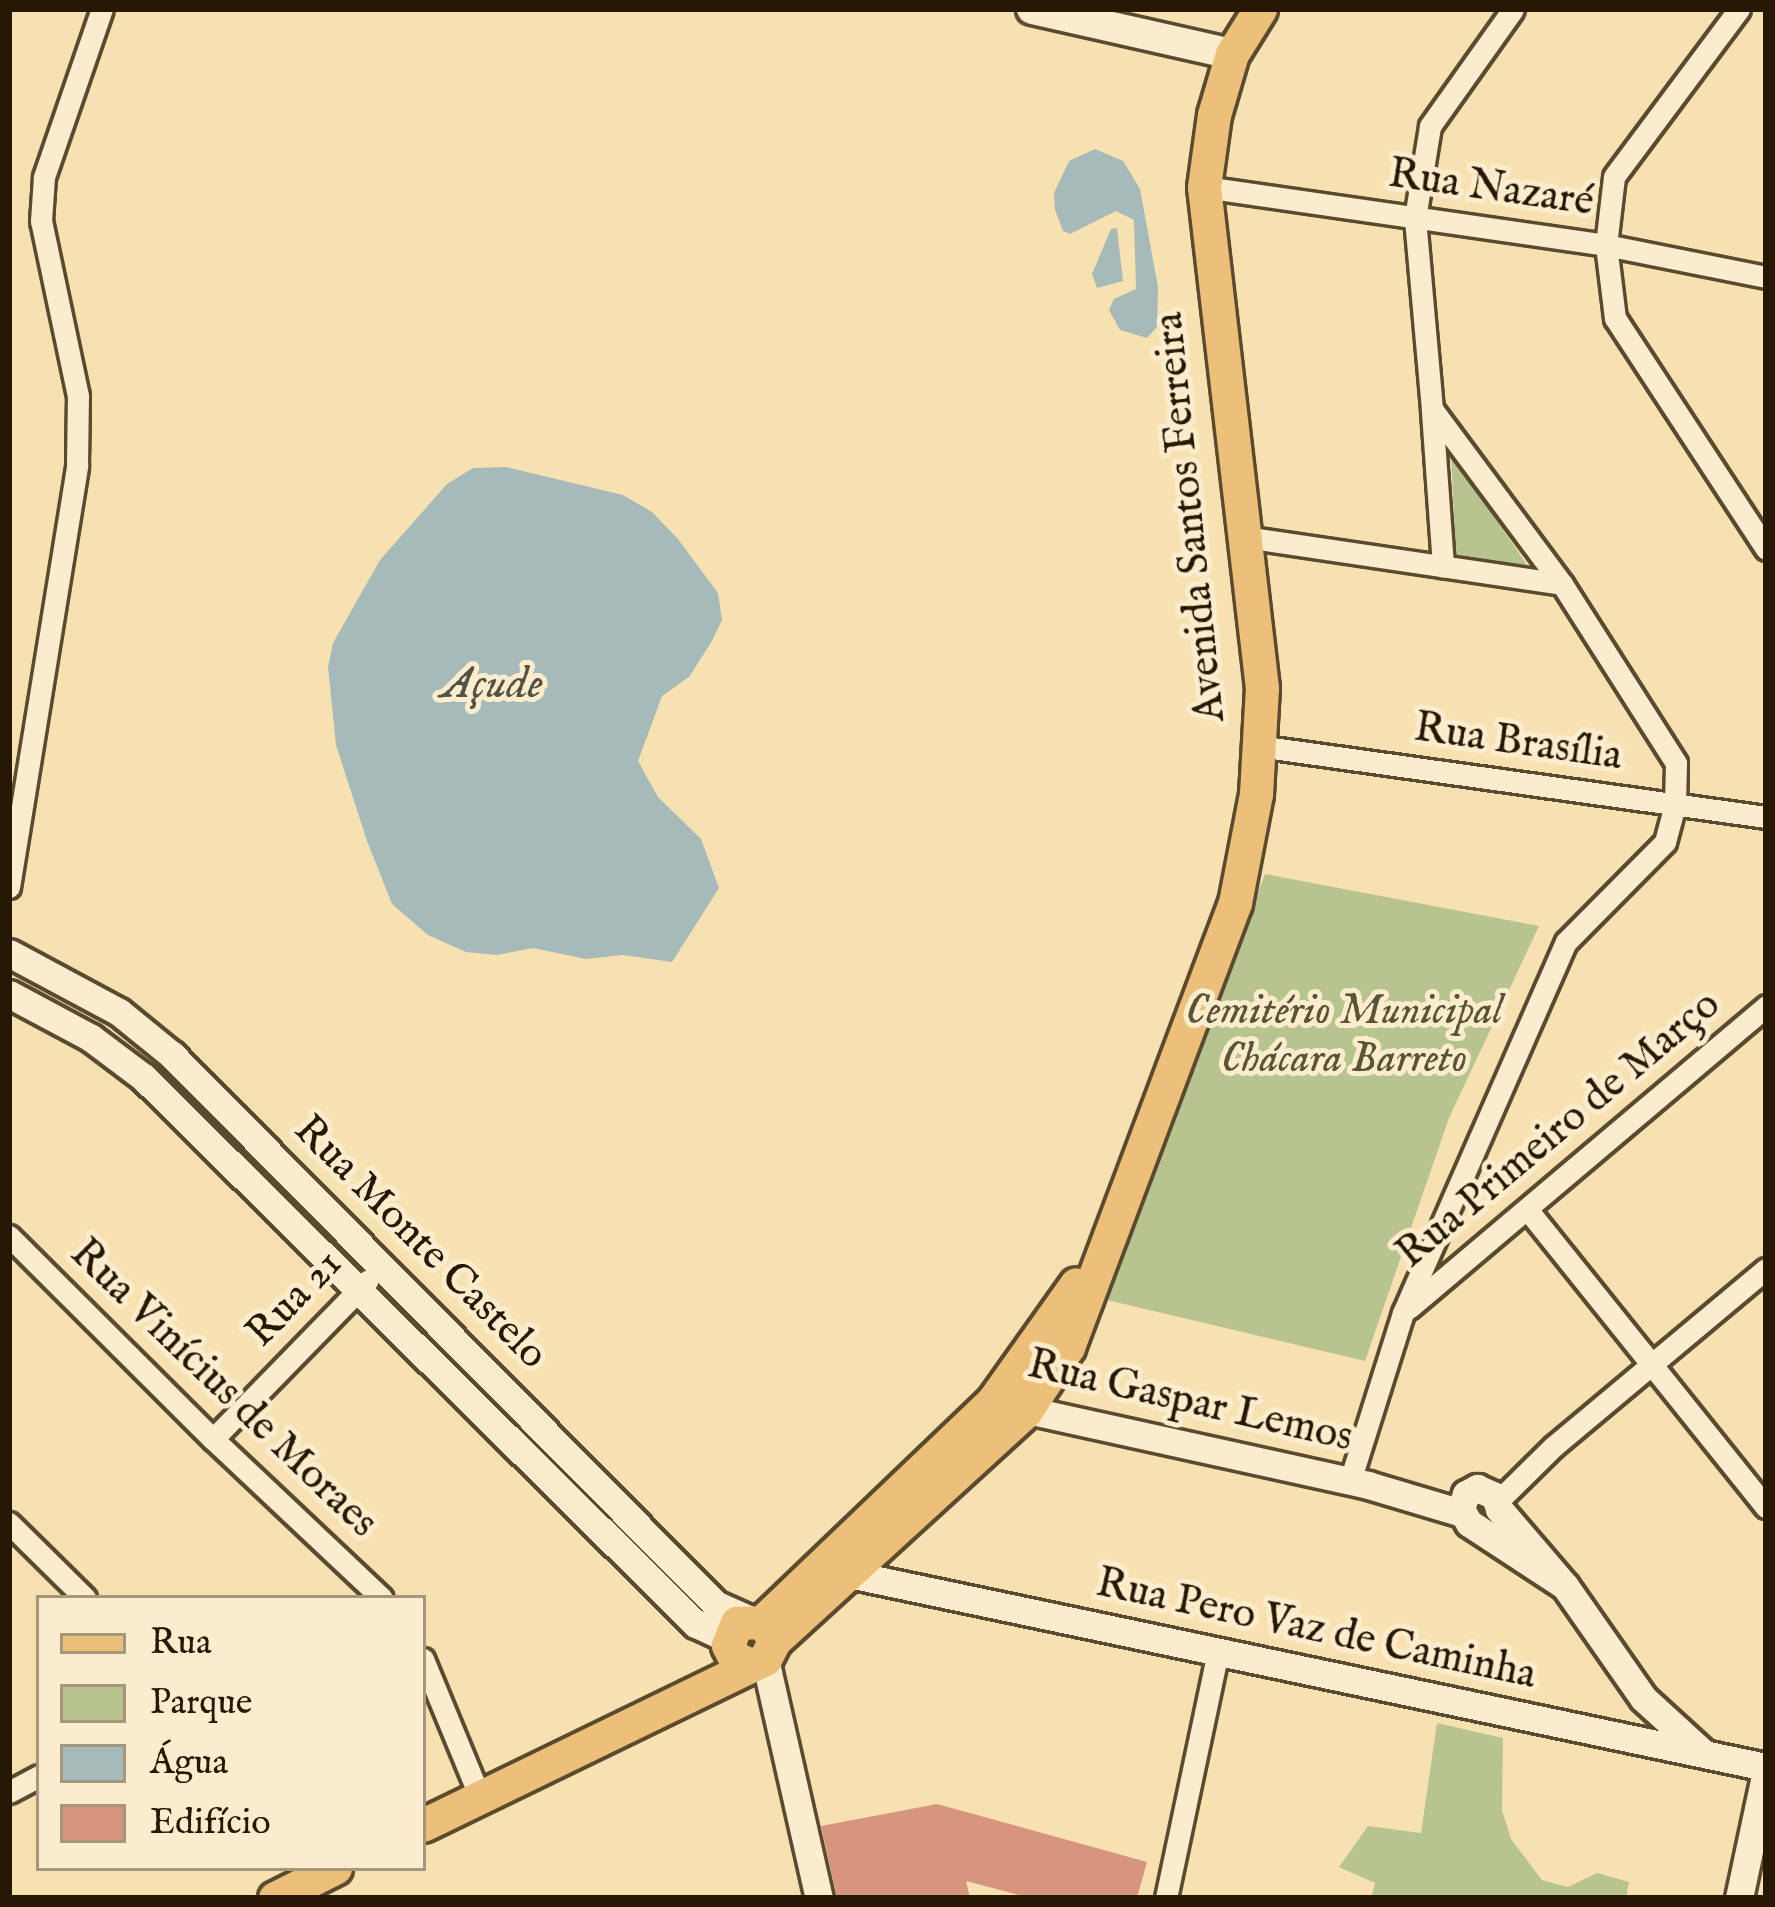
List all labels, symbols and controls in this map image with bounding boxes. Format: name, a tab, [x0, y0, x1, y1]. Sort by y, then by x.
street label: Rua Nazaré	[1385, 150, 1597, 228]
street label: Avenida Santos Ferreira	[1144, 310, 1238, 724]
water label: Açude	[441, 658, 543, 712]
street label: Rua Brasília	[1411, 703, 1625, 783]
street label: Rua Primeiro de Março	[1387, 980, 1731, 1280]
park label: Cemitério Municipal Chácara Barreto	[1186, 987, 1502, 1086]
street label: Rua Monte Castelo	[283, 1106, 557, 1380]
street label: Rua Vinícius de Moraes	[59, 1229, 387, 1549]
street label: Rua 21	[237, 1240, 353, 1358]
street label: Rua Gaspar Lemos	[1023, 1340, 1357, 1464]
street label: Rua Pero Vaz de Caminha	[1092, 1559, 1540, 1701]
legend	[36, 1595, 426, 1871]
text: Rua	[150, 1620, 211, 1666]
text: Parque	[150, 1680, 252, 1726]
text: Água	[150, 1740, 228, 1786]
text: Edifício	[150, 1800, 271, 1846]

